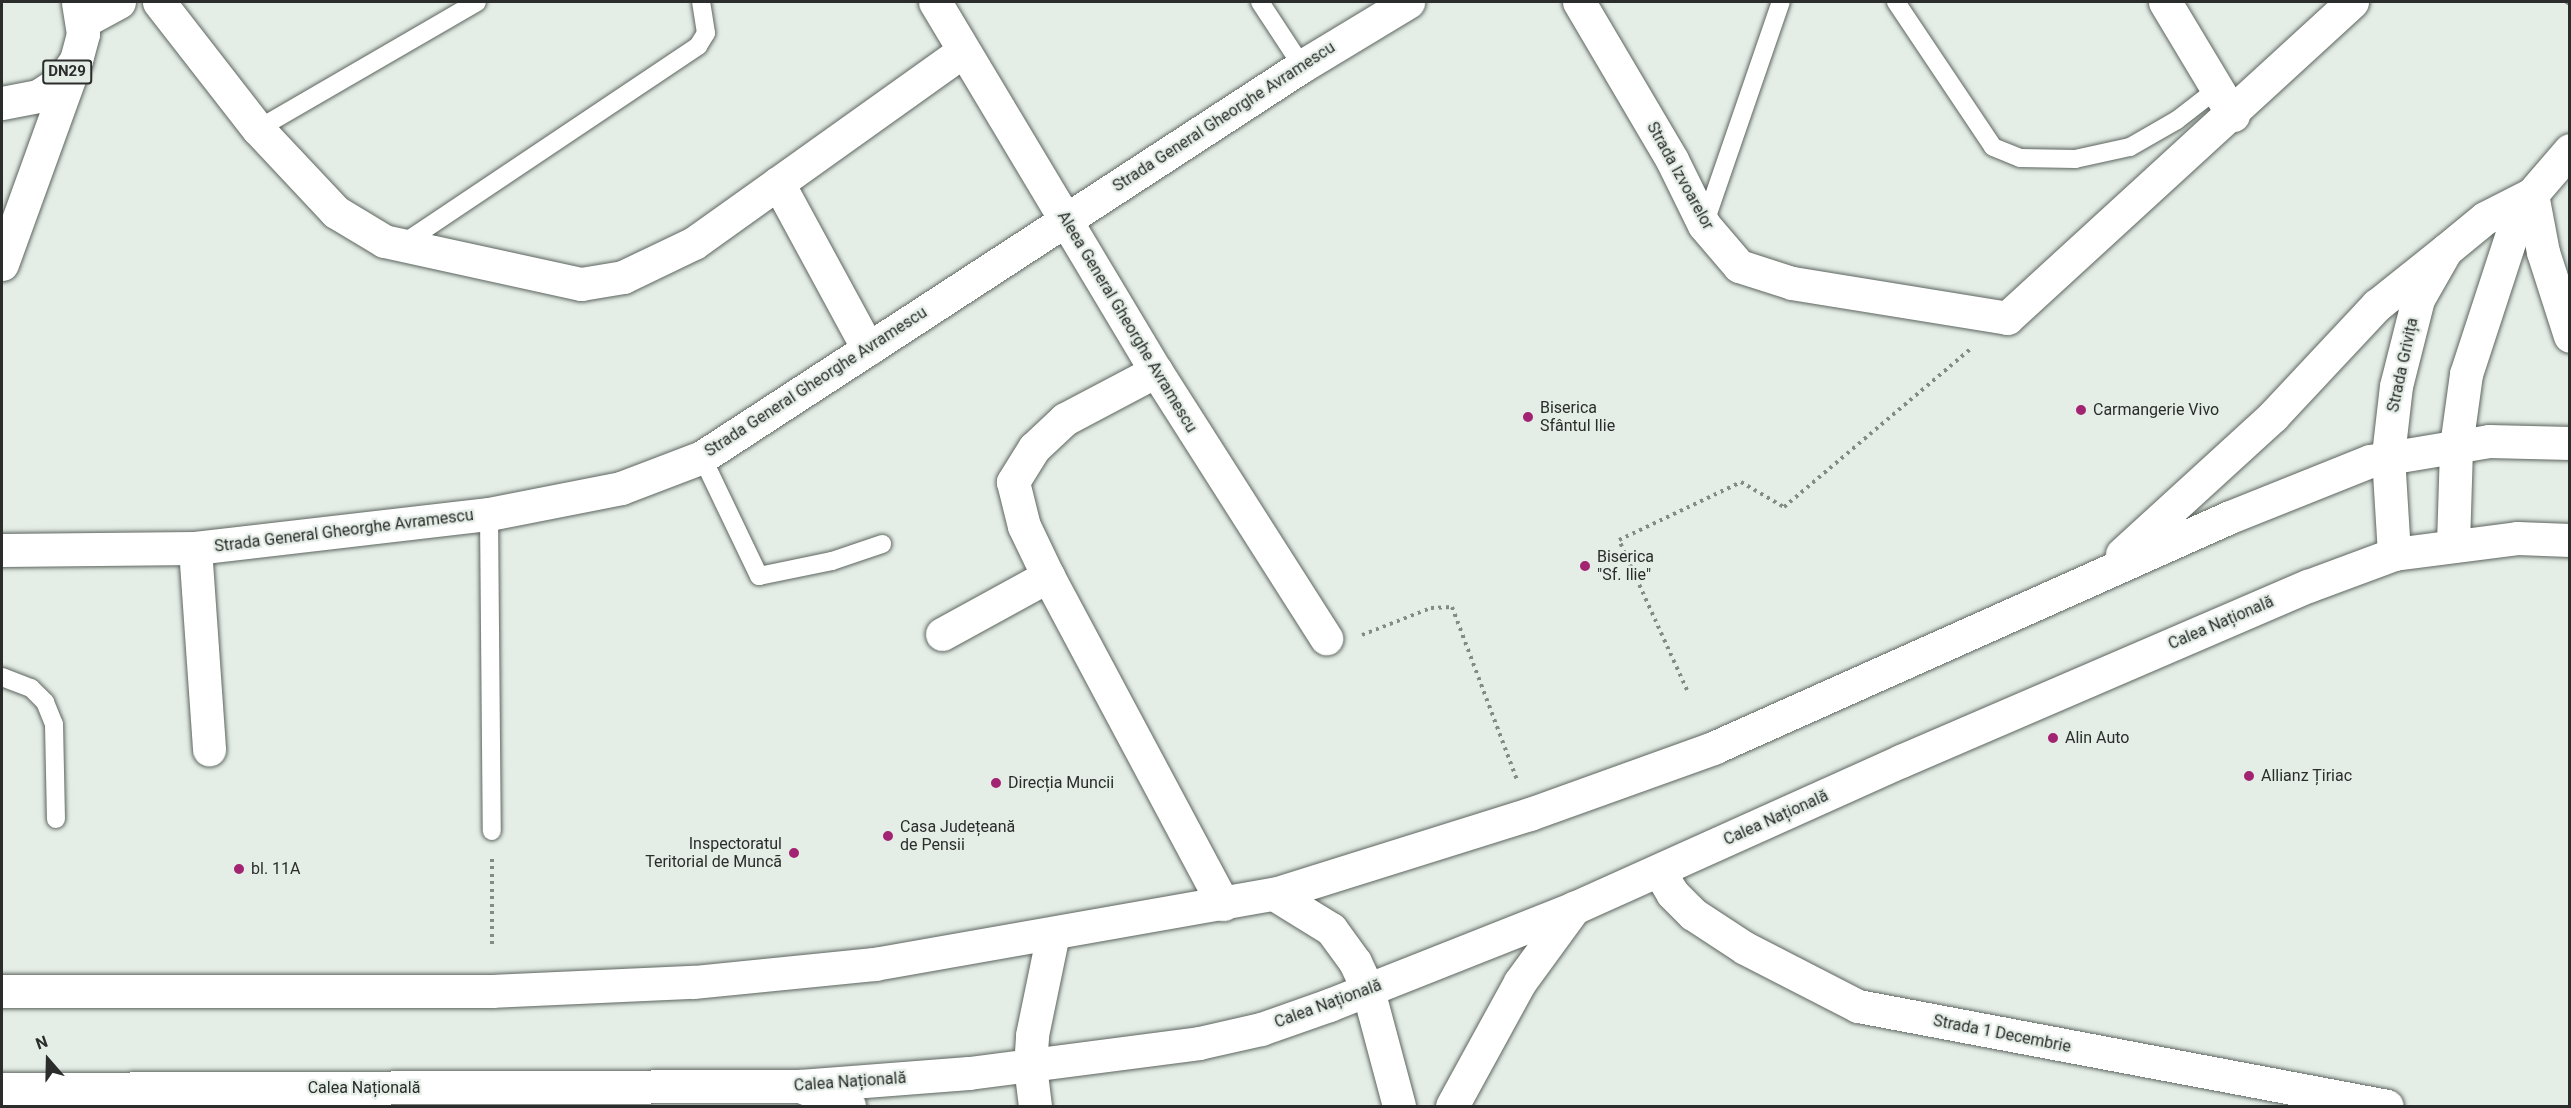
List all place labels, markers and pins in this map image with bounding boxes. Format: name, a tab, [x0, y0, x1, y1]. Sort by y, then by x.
place label: Biserica Sfântul Ilie	[1540, 398, 1615, 436]
place label: Carmangerie Vivo	[2093, 400, 2219, 420]
marker: Carmangerie Vivo	[2074, 403, 2088, 417]
marker: Biserica Sfântul Ilie	[1521, 410, 1535, 424]
place label: Biserica "Sf. Ilie"	[1597, 547, 1654, 585]
marker: Biserica "Sf. Ilie"	[1578, 559, 1592, 573]
place label: Alin Auto	[2065, 728, 2129, 748]
marker: Alin Auto	[2046, 731, 2060, 745]
place label: Allianz Țiriac	[2261, 766, 2352, 786]
marker: Allianz Țiriac	[2242, 769, 2256, 783]
place label: Direcția Muncii	[1008, 773, 1114, 793]
marker: Direcția Muncii	[989, 776, 1003, 790]
place label: Casa Județeană de Pensii	[900, 817, 1015, 855]
marker: Casa Județeană de Pensii	[881, 829, 895, 843]
place label: Inspectoratul Teritorial de Muncã	[645, 834, 782, 872]
marker: Inspectoratul Teritorial de Muncã	[787, 846, 801, 860]
place label: bl. 11A	[251, 859, 300, 879]
marker: bl. 11A	[232, 862, 246, 876]

